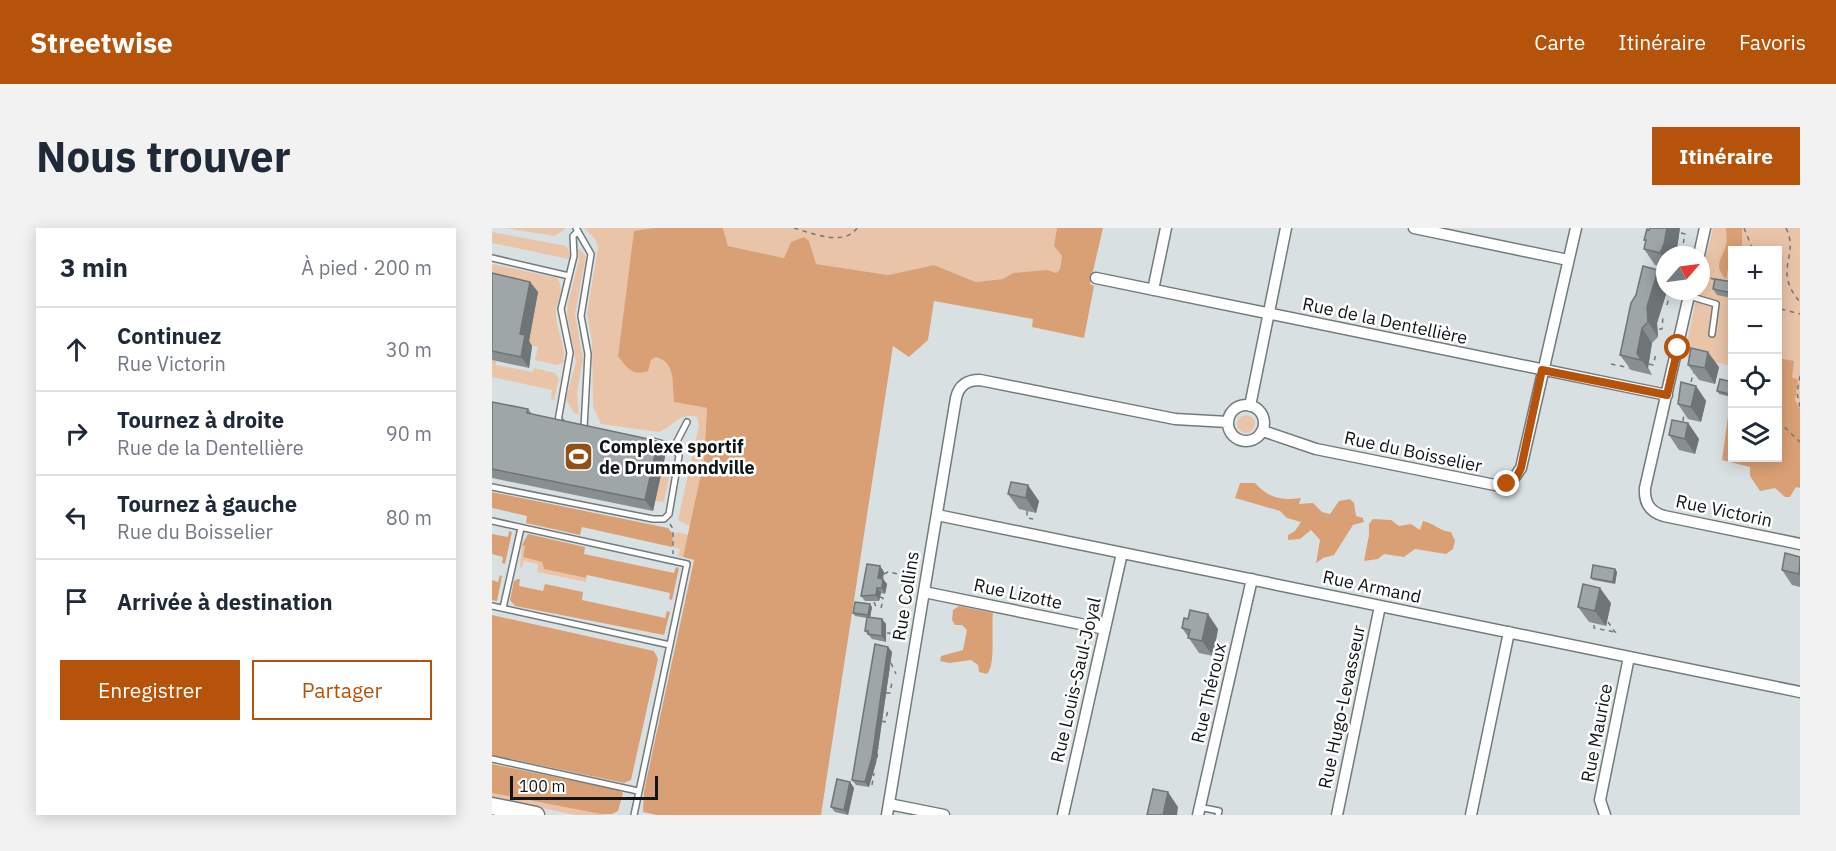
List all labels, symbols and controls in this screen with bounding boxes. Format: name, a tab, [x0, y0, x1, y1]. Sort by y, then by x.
text: Streetwise	[30, 24, 173, 61]
text: Carte	[1534, 28, 1585, 56]
text: Itinéraire	[1618, 28, 1706, 56]
text: Favoris	[1739, 28, 1806, 56]
button: Itinéraire	[1652, 127, 1800, 185]
text: Nous trouver	[36, 129, 291, 184]
north arrow	[1656, 246, 1710, 300]
map controls	[1728, 246, 1782, 462]
button: +	[1728, 246, 1782, 300]
text: 3 min	[60, 250, 128, 284]
text: À pied · 200 m	[301, 254, 432, 281]
street label: Rue de la Dentellière	[1301, 292, 1470, 349]
button: −	[1728, 300, 1782, 354]
text: Continuez	[117, 321, 221, 350]
icon: ahead	[60, 333, 93, 366]
route start	[1664, 334, 1690, 360]
text: 30 m	[386, 336, 432, 363]
text: Rue Victorin	[117, 350, 226, 377]
button: locate	[1728, 354, 1782, 408]
text: Tournez à droite	[117, 405, 284, 434]
button: layers	[1728, 408, 1782, 462]
icon: right	[60, 417, 93, 450]
text: 90 m	[386, 420, 432, 447]
street label: Rue du Boisselier	[1342, 426, 1485, 477]
text: Rue de la Dentellière	[117, 434, 304, 461]
place label: Complexe sportif de Drummondville	[599, 435, 755, 479]
sports icon: Complexe sportif de Drummondville	[562, 441, 594, 473]
route end	[1493, 470, 1519, 496]
text: Tournez à gauche	[117, 489, 297, 518]
street label: Rue Victorin	[1674, 489, 1774, 532]
icon: left	[60, 501, 93, 534]
text: 80 m	[386, 504, 432, 531]
text: Rue du Boisselier	[117, 518, 273, 545]
street label: Rue Collins	[887, 550, 924, 642]
street label: Rue Armand	[1321, 565, 1423, 608]
street label: Rue Lizotte	[972, 573, 1065, 614]
icon: arrive	[60, 585, 93, 618]
text: Arrivée à destination	[117, 587, 333, 616]
street label: Rue Louis-Saul-Joyal	[1045, 595, 1106, 765]
street label: Rue Hugo-Levasseur	[1313, 623, 1370, 791]
street label: Rue Théroux	[1186, 640, 1231, 745]
button: Enregistrer	[60, 660, 240, 720]
button: Partager	[252, 660, 432, 720]
street label: Rue Maurice	[1576, 681, 1617, 784]
scale bar	[510, 773, 658, 800]
text: 100 m	[519, 776, 566, 796]

